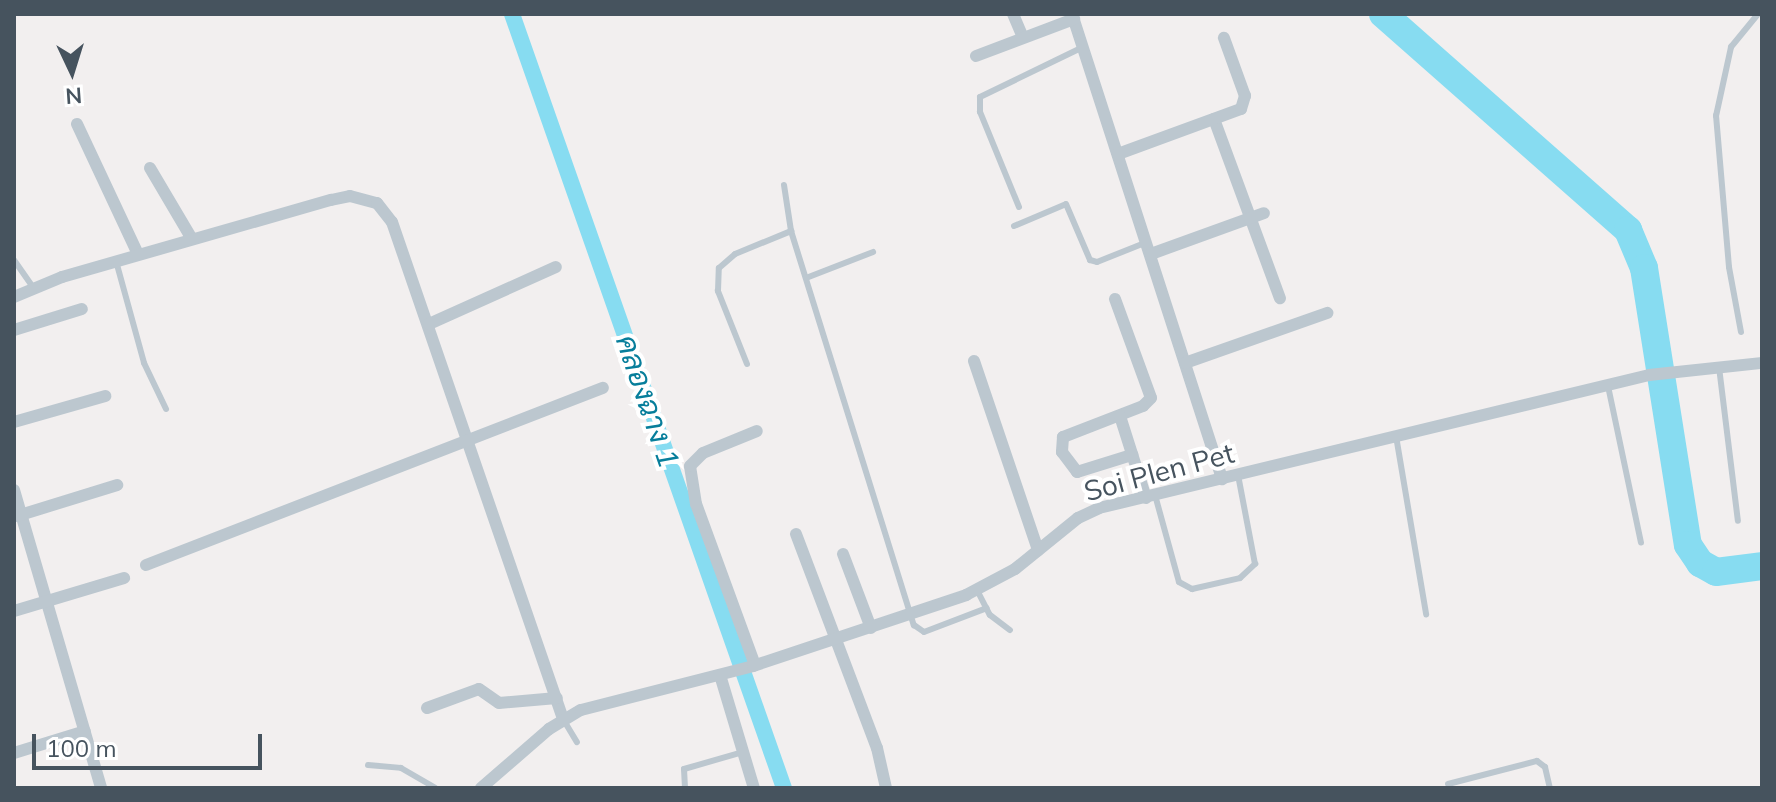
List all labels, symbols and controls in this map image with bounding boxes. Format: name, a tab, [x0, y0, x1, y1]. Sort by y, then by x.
north arrow	[32, 32, 112, 112]
text: N	[64, 81, 83, 110]
water label: คลองฉาง 1	[609, 330, 687, 472]
street label: Soi Plen Pet	[1080, 436, 1238, 508]
scale bar	[36, 718, 266, 768]
text: 100 m	[46, 733, 117, 763]

